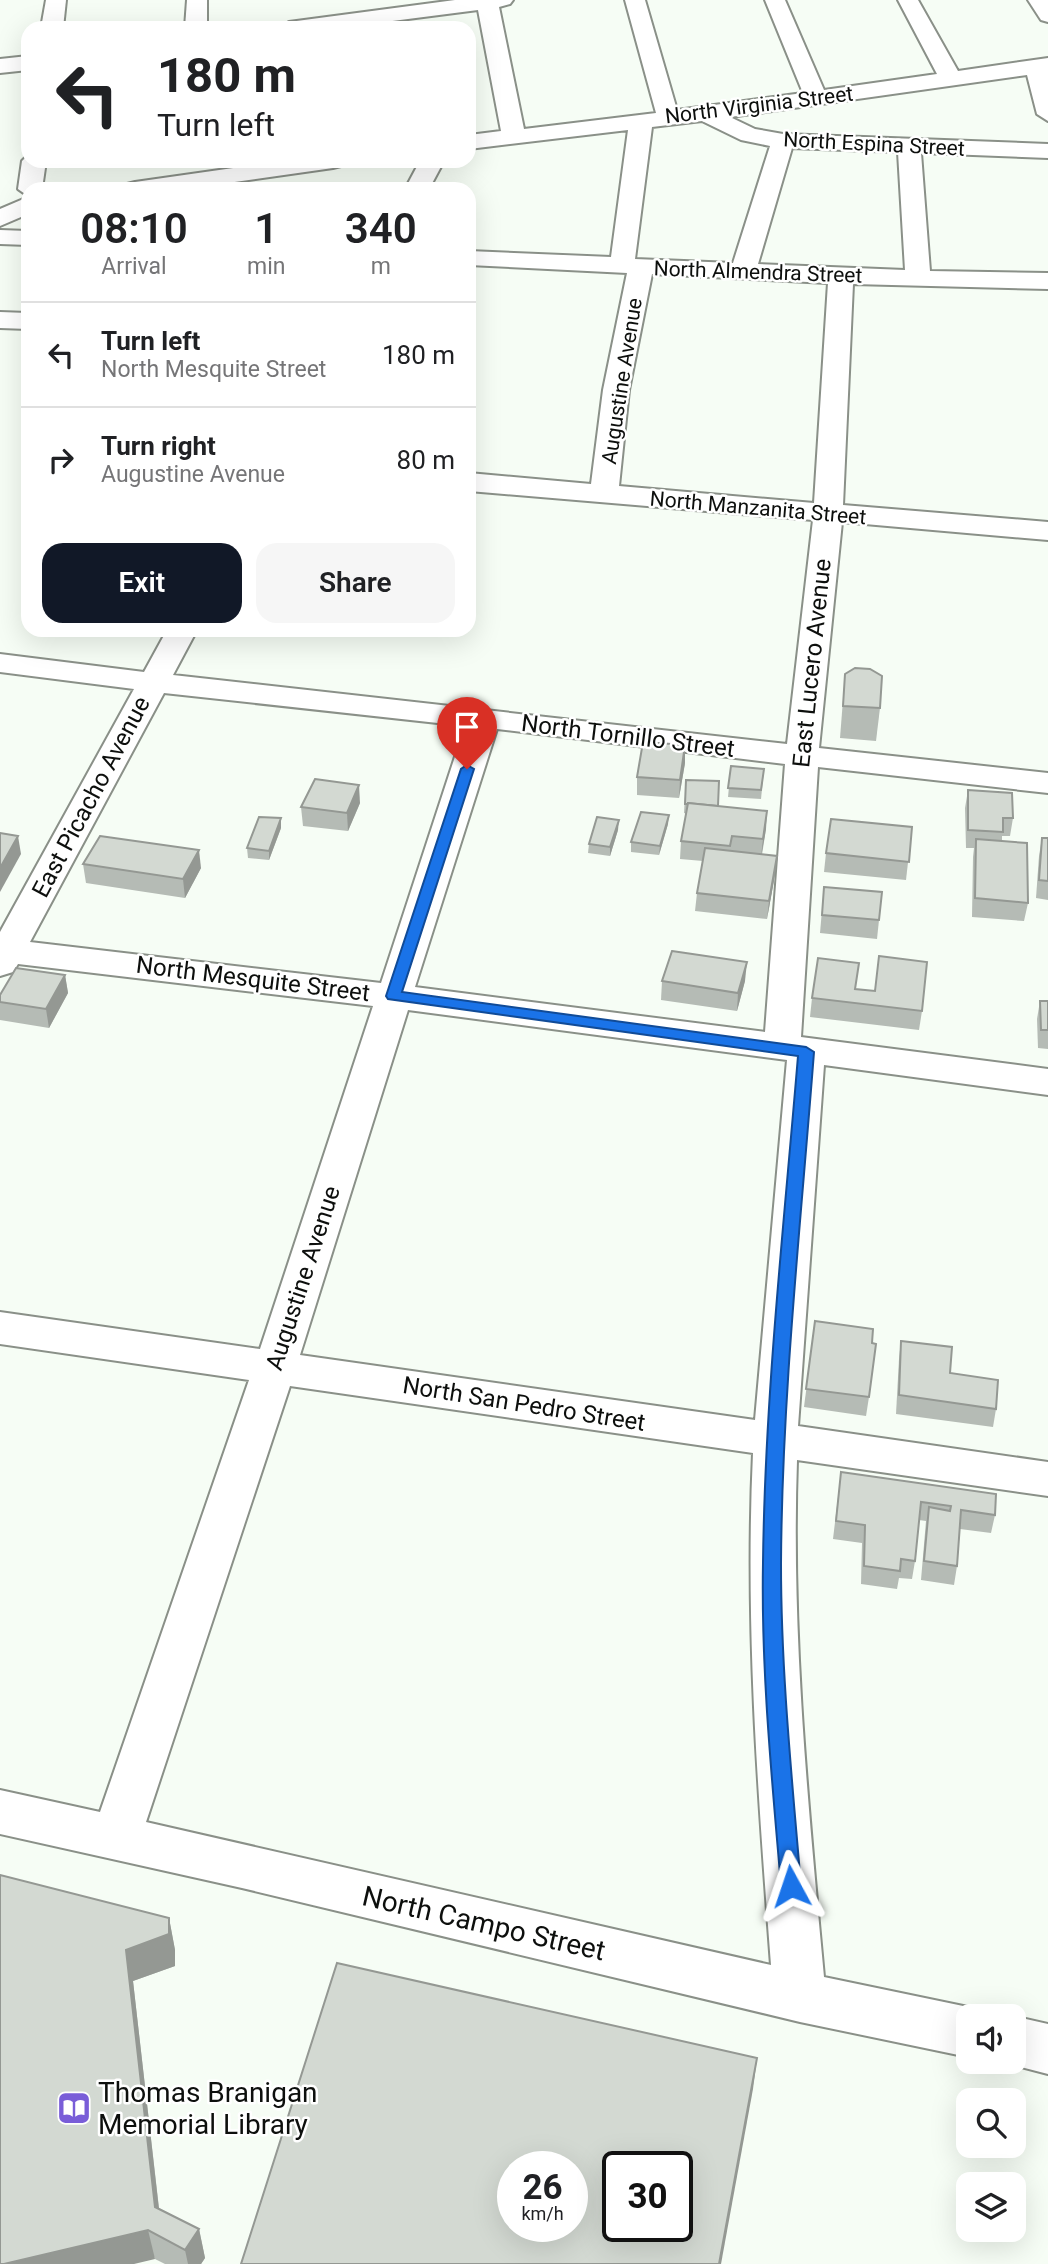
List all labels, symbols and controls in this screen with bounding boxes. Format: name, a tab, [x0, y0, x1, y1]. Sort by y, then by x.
text: 180 m	[157, 47, 296, 104]
icon: left	[42, 49, 133, 140]
street label: North Virginia Street	[664, 82, 855, 128]
text: Turn left	[157, 106, 275, 144]
street label: North Espina Street	[783, 127, 965, 161]
text: 08:10	[80, 204, 188, 253]
text: 1	[254, 204, 278, 253]
text: 340	[345, 204, 417, 253]
text: Arrival	[101, 253, 167, 280]
text: min	[247, 253, 285, 280]
text: m	[371, 253, 391, 280]
street label: North Almendra Street	[653, 256, 863, 288]
street label: Augustine Avenue	[597, 296, 647, 466]
text: Turn left	[101, 326, 200, 356]
icon: left	[42, 336, 80, 374]
text: 180 m	[382, 340, 455, 370]
text: North Mesquite Street	[101, 356, 326, 383]
text: Turn right	[101, 431, 216, 461]
icon: right	[42, 441, 80, 479]
text: 80 m	[397, 445, 455, 475]
text: Augustine Avenue	[101, 461, 285, 488]
street label: North Manzanita Street	[649, 487, 867, 529]
button: Exit	[42, 543, 242, 623]
button: Share	[256, 543, 455, 623]
street label: East Lucero Avenue	[787, 557, 837, 769]
street label: East Picacho Avenue	[26, 692, 156, 902]
pin	[437, 697, 497, 769]
icon: arrive	[448, 708, 486, 746]
street label: North Tornillo Street	[520, 709, 736, 763]
street label: North Mesquite Street	[135, 951, 372, 1007]
street label: Augustine Avenue	[260, 1182, 346, 1374]
street label: North San Pedro Street	[401, 1371, 647, 1437]
position arrow	[754, 1849, 828, 1923]
street label: North Campo Street	[359, 1879, 609, 1967]
map controls	[956, 2004, 1026, 2242]
button: sound	[956, 2004, 1026, 2074]
place label: Thomas Branigan Memorial Library	[98, 2076, 318, 2141]
button: search	[956, 2088, 1026, 2158]
library icon: Thomas Branigan Memorial Library	[55, 2089, 93, 2127]
speed limit sign: 30	[602, 2151, 693, 2242]
text: 26	[522, 2167, 563, 2208]
button: layers	[956, 2172, 1026, 2242]
text: km/h	[521, 2203, 564, 2224]

